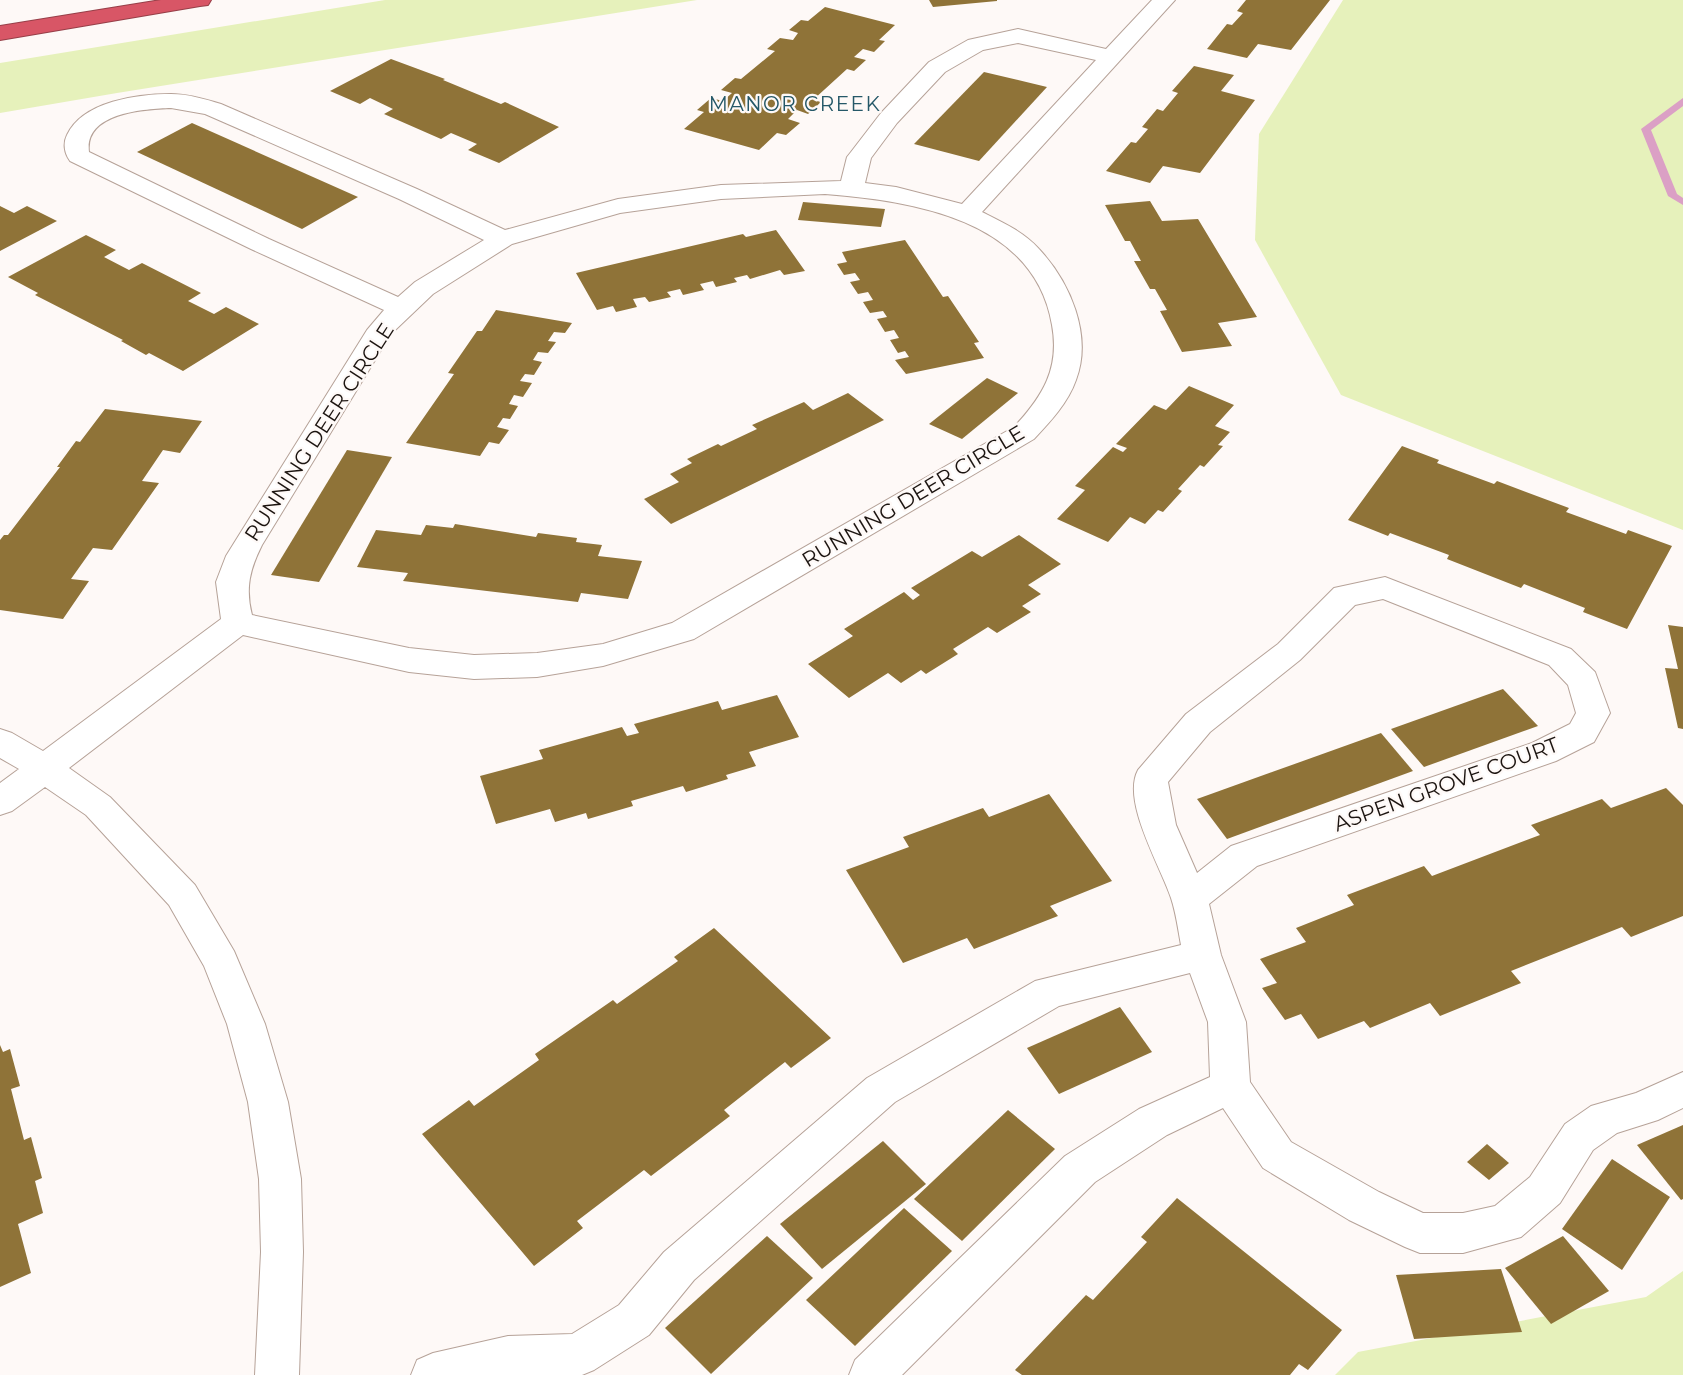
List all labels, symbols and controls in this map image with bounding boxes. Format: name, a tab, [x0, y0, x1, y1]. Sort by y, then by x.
district label: MANOR CREEK	[709, 92, 881, 116]
street label: RUNNING DEER CIRCLE	[239, 318, 399, 546]
street label: RUNNING DEER CIRCLE	[797, 420, 1029, 572]
street label: ASPEN GROVE COURT	[1330, 732, 1562, 836]

